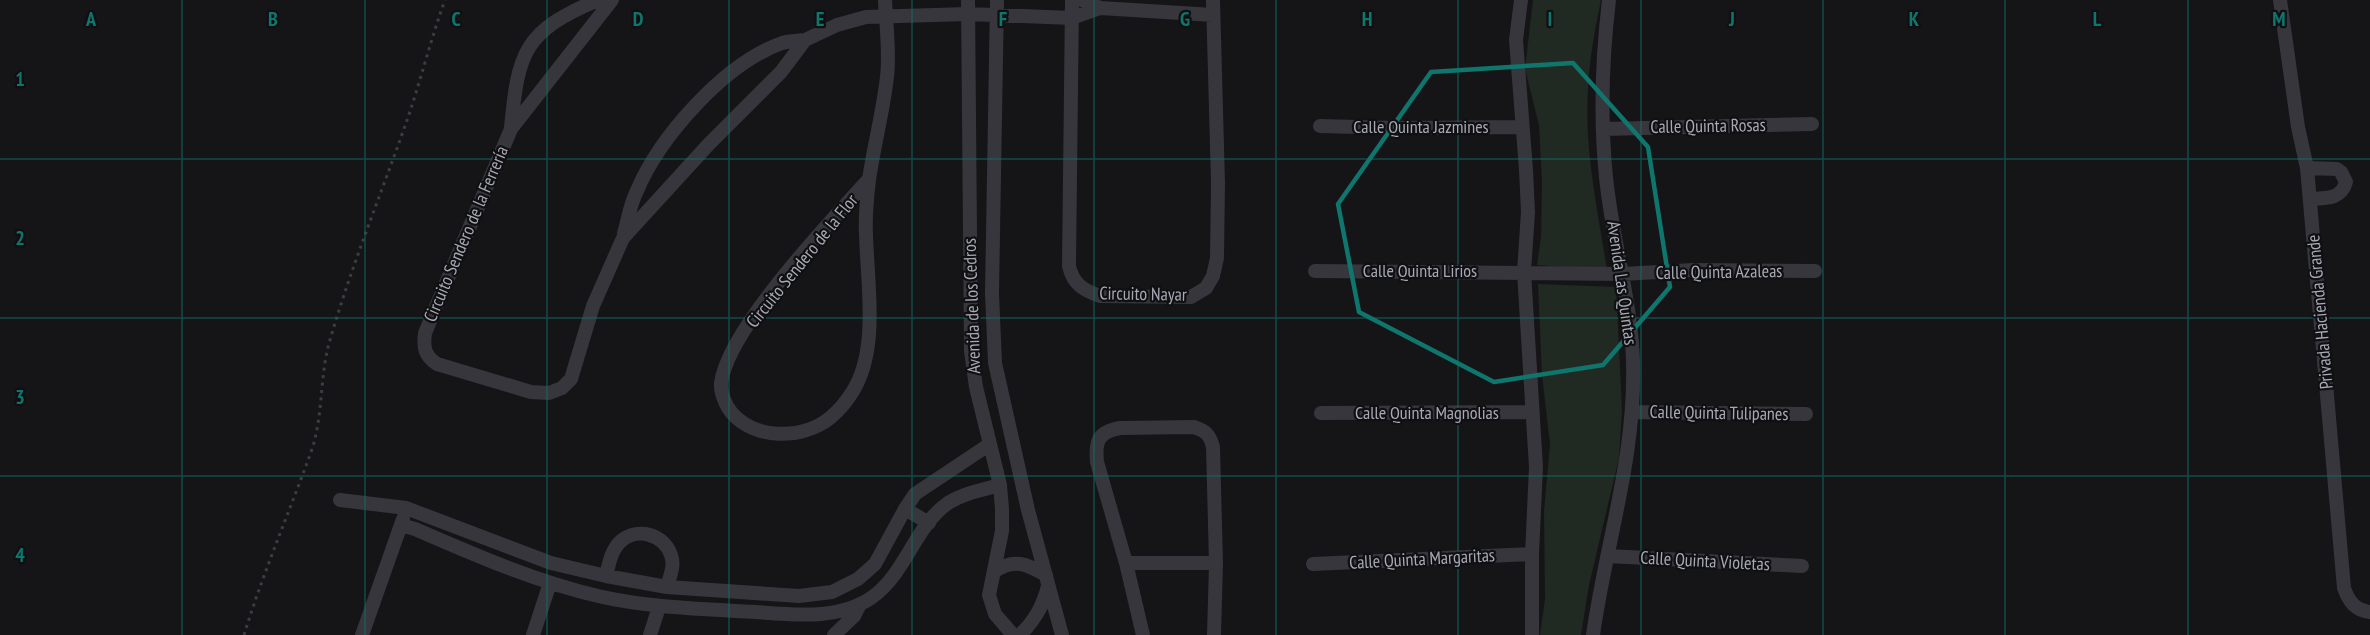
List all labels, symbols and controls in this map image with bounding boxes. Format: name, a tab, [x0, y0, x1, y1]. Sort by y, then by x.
text: A	[85, 6, 97, 32]
text: B	[268, 6, 278, 32]
text: C	[451, 6, 461, 32]
text: D	[633, 6, 644, 32]
text: E	[816, 6, 824, 32]
text: F	[999, 6, 1007, 32]
text: G	[1180, 6, 1190, 32]
text: H	[1362, 6, 1372, 32]
text: I	[1548, 6, 1552, 32]
text: J	[1728, 6, 1735, 32]
text: K	[1909, 6, 1920, 32]
text: L	[2093, 6, 2102, 32]
text: M	[2272, 6, 2286, 32]
text: 1	[15, 66, 25, 92]
street label: Calle Quinta Rosas	[1650, 113, 1766, 138]
street label: Calle Quinta Jazmines	[1353, 115, 1489, 138]
street label: Circuito Sendero de la Ferrería	[418, 142, 513, 325]
street label: Circuito Sendero de la Flor	[741, 189, 863, 332]
street label: Avenida Las Quintas	[1602, 219, 1643, 346]
text: 2	[15, 225, 25, 251]
street label: Privada Hacienda Grande	[2301, 234, 2338, 390]
street label: Avenida de los Cedros	[958, 238, 985, 374]
street label: Calle Quinta Lirios	[1363, 259, 1477, 282]
street label: Calle Quinta Azaleas	[1655, 259, 1783, 284]
street label: Circuito Nayar	[1099, 281, 1187, 306]
text: 3	[15, 384, 25, 410]
street label: Calle Quinta Tulipanes	[1649, 400, 1789, 425]
street label: Calle Quinta Magnolias	[1355, 401, 1499, 424]
text: 4	[15, 542, 25, 568]
street label: Calle Quinta Margaritas	[1348, 543, 1495, 574]
street label: Calle Quinta Violetas	[1640, 546, 1770, 575]

